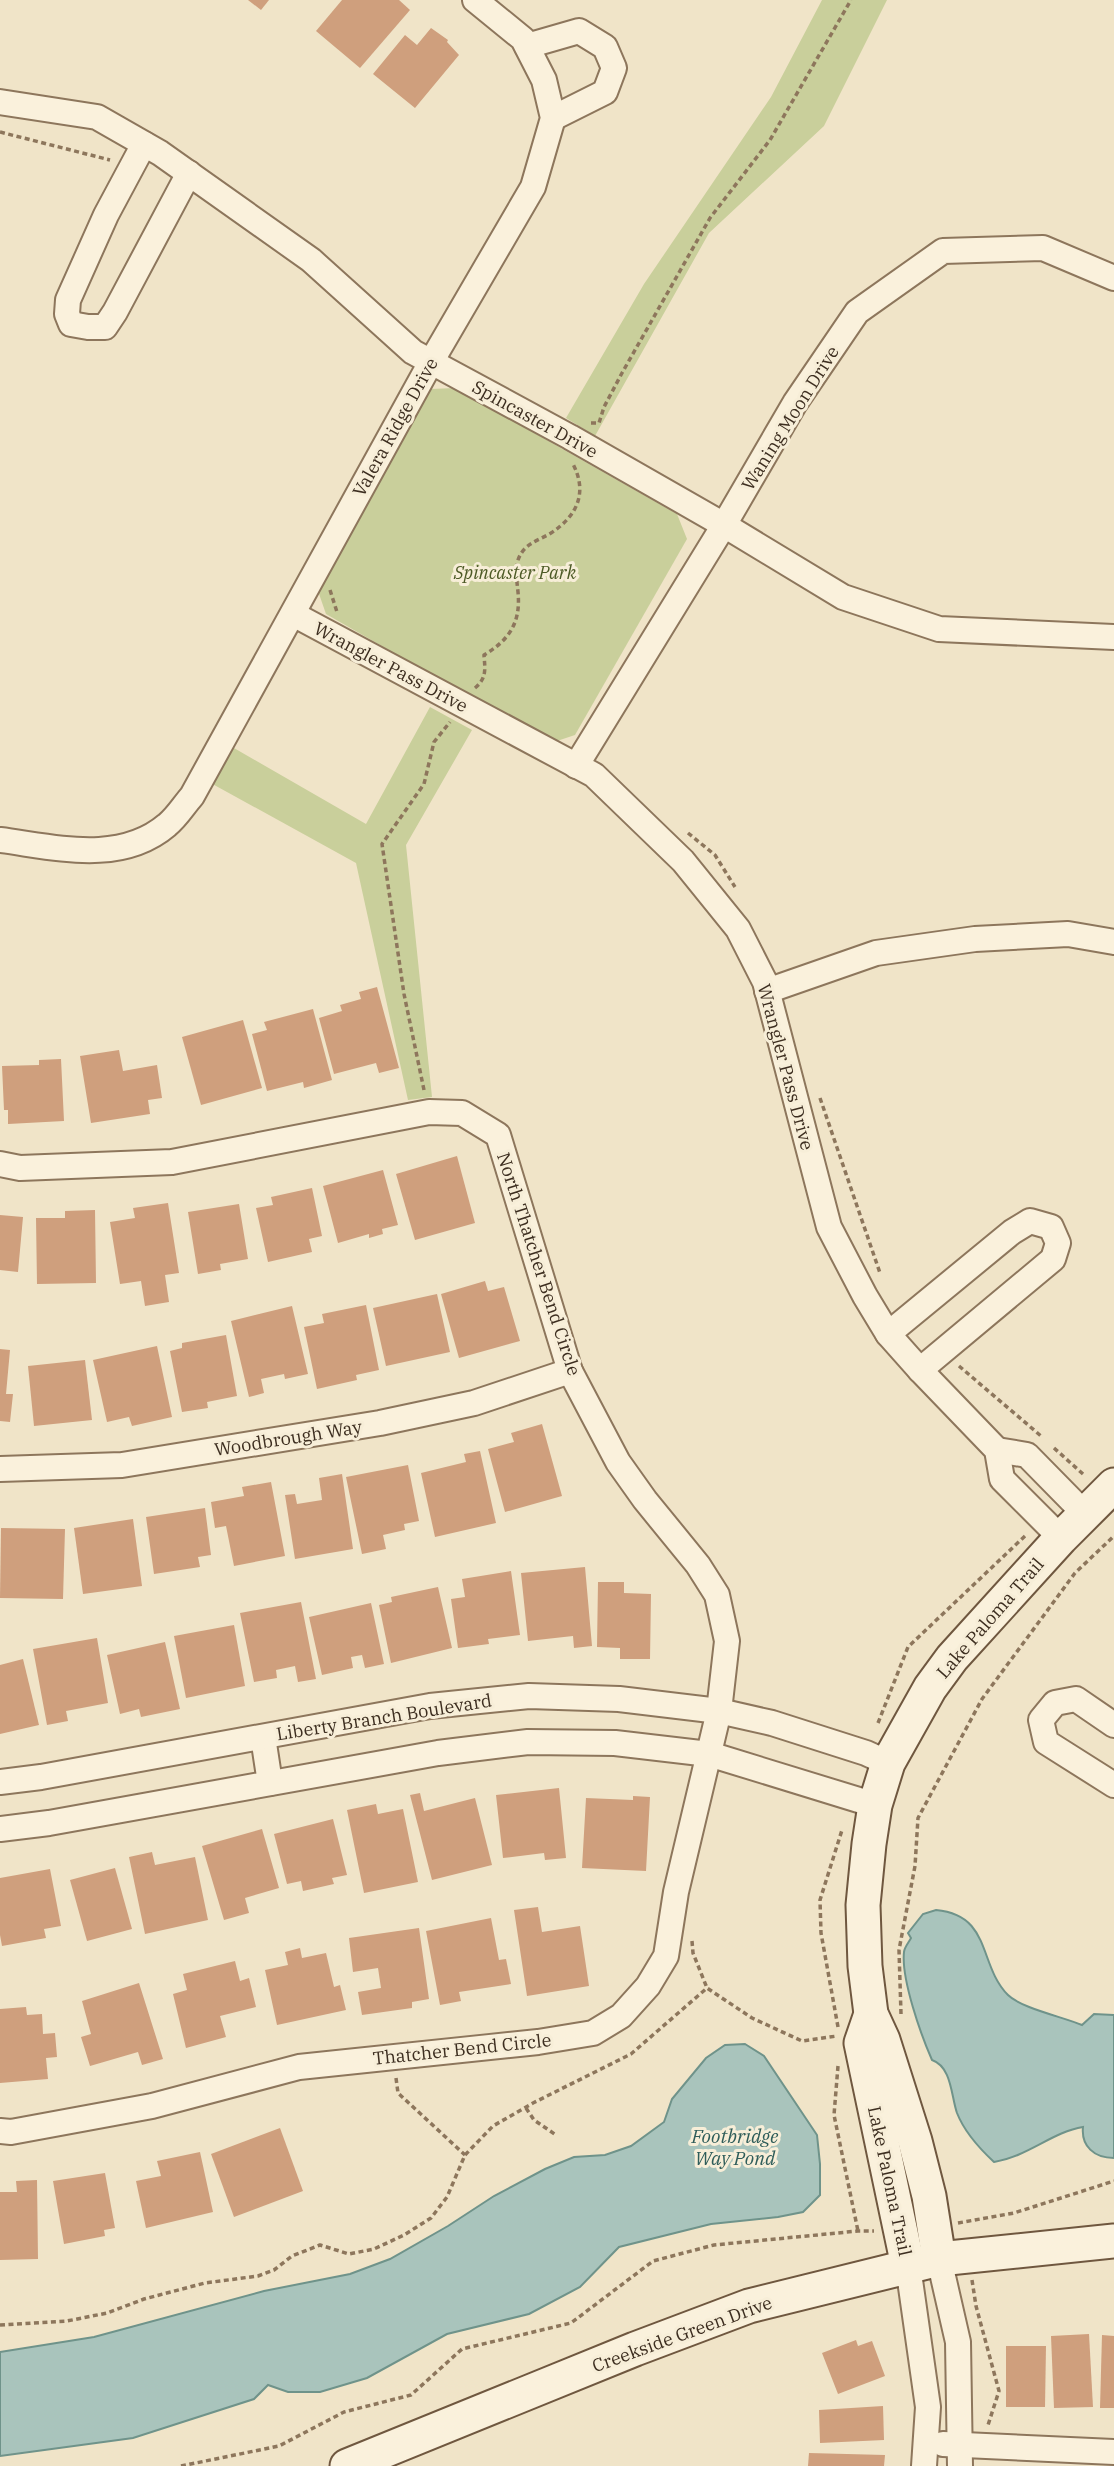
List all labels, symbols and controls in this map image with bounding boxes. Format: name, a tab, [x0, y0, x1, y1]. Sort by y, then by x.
street label: Waning Moon Drive	[736, 341, 844, 495]
street label: Valera Ridge Drive	[347, 354, 443, 500]
street label: Spincaster Drive	[468, 375, 602, 463]
park label: Spincaster Park	[453, 561, 577, 584]
street label: Wrangler Pass Drive	[310, 617, 472, 717]
street label: Wrangler Pass Drive	[753, 981, 819, 1153]
street label: North Thatcher Bend Circle	[492, 1150, 586, 1378]
street label: Woodbrough Way	[213, 1415, 364, 1461]
street label: Lake Paloma Trail	[931, 1553, 1049, 1683]
street label: Liberty Branch Boulevard	[275, 1689, 493, 1745]
street label: Thatcher Bend Circle	[372, 2028, 552, 2070]
street label: Lake Paloma Trail	[863, 2104, 917, 2258]
water label: Footbridge Way Pond	[690, 2124, 779, 2170]
street label: Creekside Green Drive	[589, 2291, 775, 2377]

